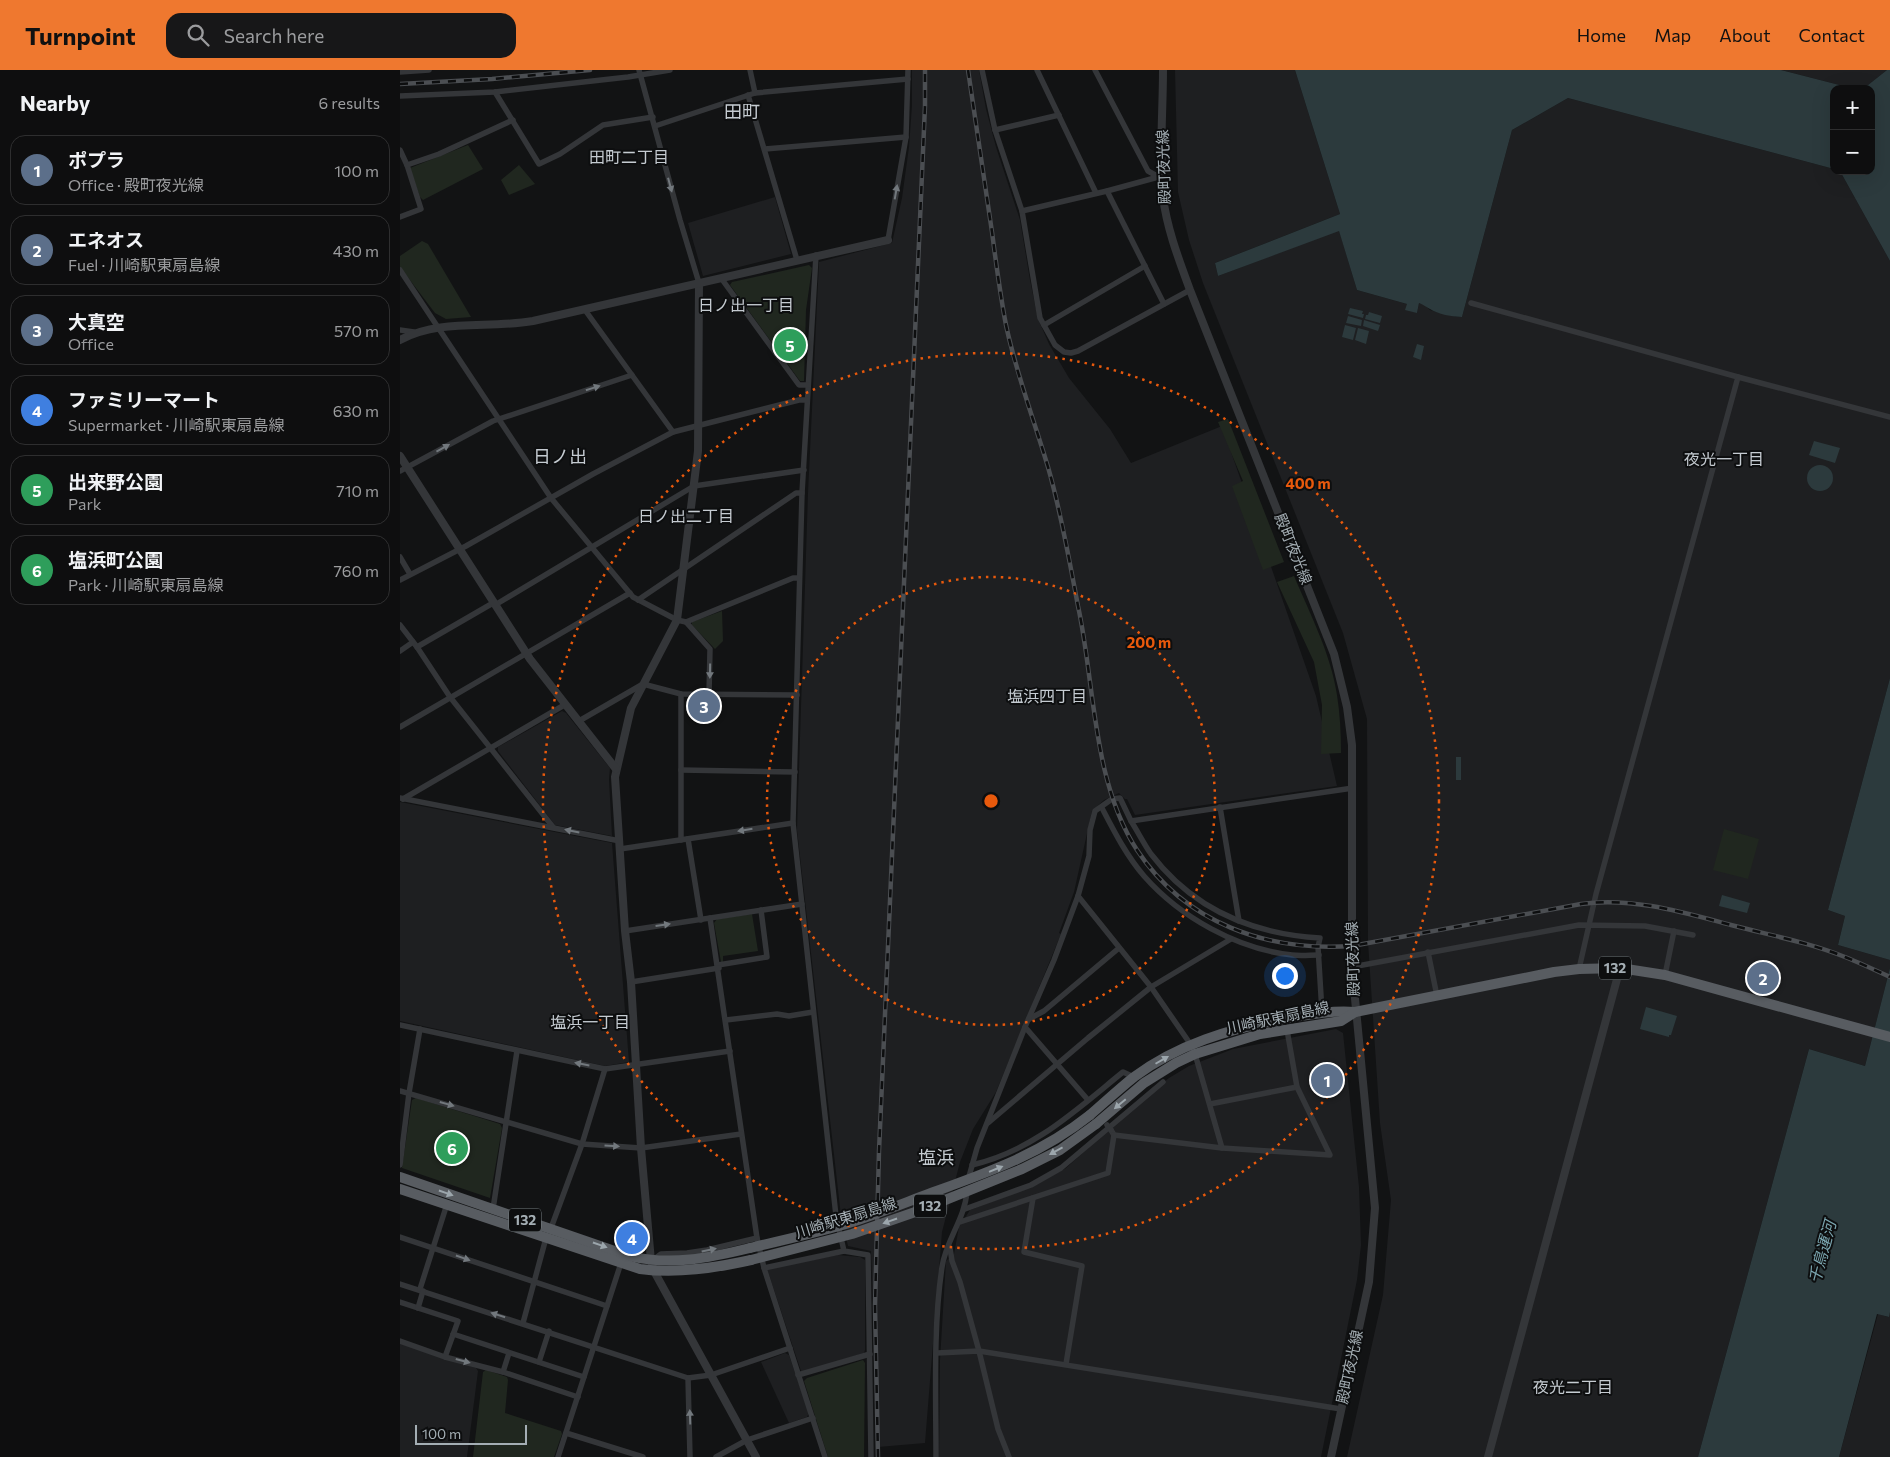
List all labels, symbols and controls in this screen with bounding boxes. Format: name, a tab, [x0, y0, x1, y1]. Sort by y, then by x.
search box	[166, 13, 516, 58]
text: Turnpoint	[25, 21, 136, 50]
icon: search	[184, 21, 212, 49]
text: Search here	[224, 24, 324, 47]
text: Home	[1577, 24, 1626, 46]
text: Map	[1654, 24, 1691, 46]
text: About	[1719, 24, 1771, 46]
text: Contact	[1799, 24, 1865, 46]
map controls	[1830, 85, 1875, 175]
button: +	[1830, 85, 1875, 130]
text: Nearby	[20, 90, 90, 115]
text: 6 results	[319, 93, 380, 112]
district label: 田町	[724, 100, 760, 122]
street label: 殿町夜光線	[1153, 129, 1173, 205]
button: −	[1830, 130, 1875, 175]
district label: 田町二丁目	[589, 147, 669, 166]
text: ポプラ	[68, 148, 125, 171]
text: 1	[33, 161, 41, 180]
text: 100 m	[334, 161, 379, 180]
text: Office · 殿町夜光線	[68, 175, 204, 194]
one-way arrow	[666, 177, 674, 192]
one-way arrow	[893, 183, 901, 199]
text: エネオス	[68, 228, 144, 251]
text: 2	[32, 241, 42, 260]
text: 430 m	[333, 241, 379, 260]
text: Fuel · 川崎駅東扇島線	[68, 255, 220, 274]
district label: 日ノ出一丁目	[698, 295, 794, 314]
text: 大真空	[68, 310, 125, 333]
text: 3	[32, 321, 42, 340]
text: 570 m	[334, 321, 379, 340]
pin: 5	[774, 326, 806, 364]
text: Office	[68, 334, 114, 353]
one-way arrow	[586, 384, 601, 391]
text: ファミリーマート	[68, 388, 220, 411]
text: 4	[32, 401, 42, 420]
text: 630 m	[333, 401, 379, 420]
text: Supermarket · 川崎駅東扇島線	[68, 415, 284, 434]
one-way arrow	[436, 444, 450, 452]
district label: 日ノ出	[533, 445, 587, 467]
district label: 夜光一丁目	[1684, 449, 1764, 468]
text: 出来野公園	[68, 470, 163, 493]
text: 400 m	[1285, 474, 1331, 492]
text: 5	[32, 481, 42, 500]
text: 710 m	[336, 481, 379, 500]
text: Park	[68, 494, 101, 513]
district label: 日ノ出二丁目	[638, 506, 734, 525]
street label: 殿町夜光線	[1272, 510, 1316, 587]
text: 塩浜町公園	[68, 548, 163, 571]
text: 6	[32, 561, 42, 580]
text: 760 m	[333, 561, 379, 580]
text: Park · 川崎駅東扇島線	[68, 575, 223, 594]
text: 200 m	[1127, 633, 1171, 651]
one-way arrow	[705, 663, 713, 679]
district label: 塩浜四丁目	[1007, 686, 1087, 705]
pin: 3	[688, 687, 720, 725]
centre of rings	[982, 792, 1000, 810]
one-way arrow	[737, 826, 753, 834]
one-way arrow	[564, 827, 580, 835]
one-way arrow	[655, 921, 671, 929]
street label: 殿町夜光線	[1342, 921, 1362, 997]
road number: 132	[1599, 956, 1631, 980]
pin: 2	[1747, 959, 1779, 997]
your location	[1272, 963, 1298, 989]
street label: 川崎駅東扇島線	[1225, 997, 1331, 1037]
district label: 塩浜一丁目	[550, 1012, 630, 1031]
one-way arrow	[1154, 1056, 1169, 1064]
one-way arrow	[574, 1060, 590, 1068]
pin: 1	[1311, 1061, 1343, 1099]
one-way arrow	[1113, 1098, 1126, 1109]
one-way arrow	[439, 1101, 454, 1109]
pin: 6	[436, 1129, 468, 1167]
one-way arrow	[604, 1143, 620, 1151]
district label: 塩浜	[918, 1146, 954, 1168]
one-way arrow	[1049, 1147, 1062, 1156]
one-way arrow	[988, 1165, 1003, 1172]
one-way arrow	[439, 1189, 454, 1197]
street label: 川崎駅東扇島線	[793, 1193, 899, 1241]
road number: 132	[914, 1194, 946, 1218]
road number: 132	[509, 1208, 541, 1232]
water label: 千鳥運河	[1804, 1216, 1840, 1285]
one-way arrow	[882, 1217, 897, 1225]
pin: 4	[616, 1219, 648, 1257]
one-way arrow	[593, 1242, 608, 1250]
one-way arrow	[701, 1245, 717, 1253]
one-way arrow	[456, 1254, 471, 1262]
one-way arrow	[490, 1311, 505, 1319]
street label: 殿町夜光線	[1332, 1328, 1366, 1405]
one-way arrow	[455, 1357, 470, 1365]
district label: 夜光二丁目	[1533, 1377, 1613, 1396]
one-way arrow	[685, 1409, 693, 1425]
scale bar	[415, 1422, 528, 1445]
text: 100 m	[422, 1425, 461, 1442]

